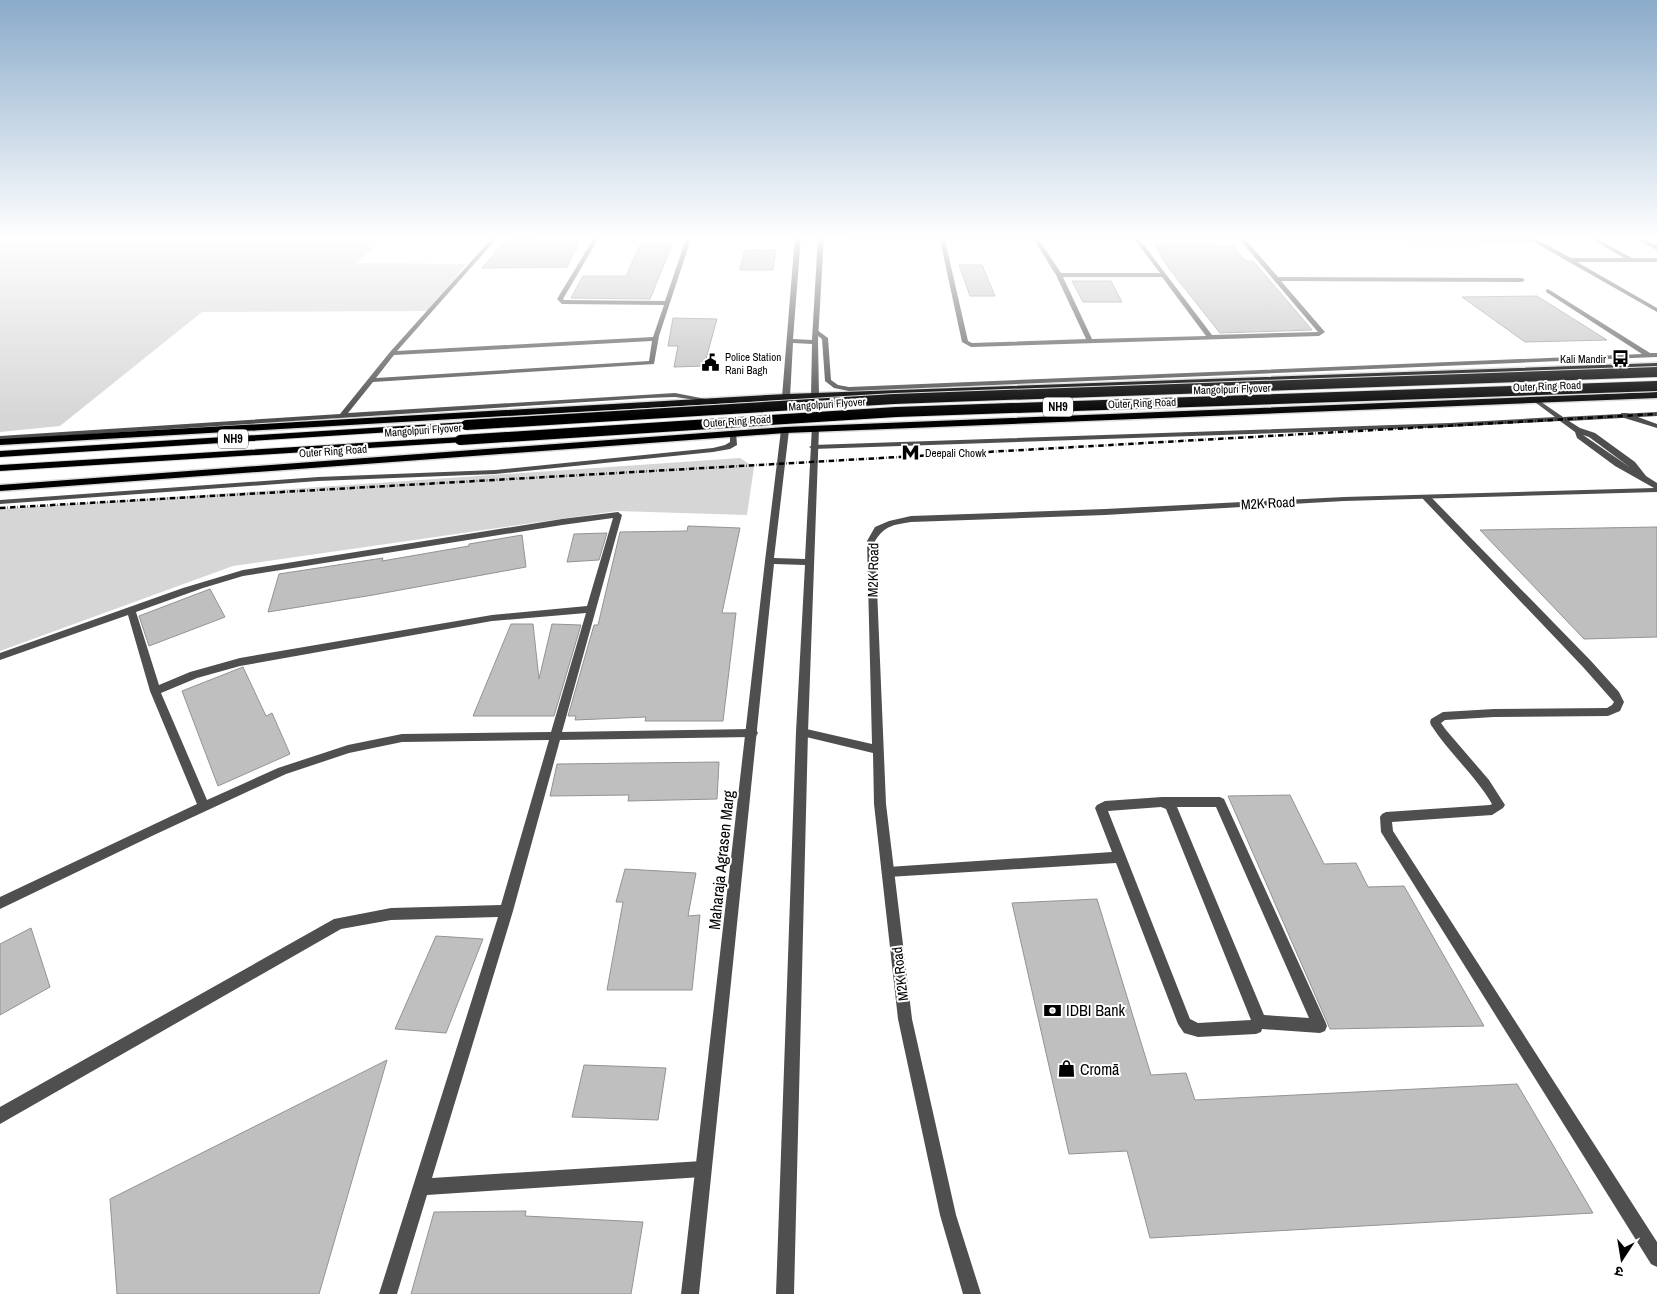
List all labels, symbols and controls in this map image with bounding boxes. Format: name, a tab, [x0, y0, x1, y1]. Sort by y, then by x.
bus stop icon: Kali Mandir	[1610, 349, 1630, 369]
place label: Police Station Rani Bagh	[725, 350, 781, 377]
place label: Kali Mandir	[1560, 352, 1606, 366]
public building icon: Police Station Rani Bagh	[701, 353, 721, 373]
street label: Outer Ring Road	[1513, 378, 1581, 394]
street label: Mangolpuri Flyover	[1193, 381, 1271, 397]
street label: Mangolpuri Flyover	[788, 394, 866, 414]
street label: Outer Ring Road	[1108, 395, 1176, 411]
road number: NH9	[1043, 398, 1073, 417]
street label: Outer Ring Road	[702, 412, 772, 430]
street label: Mangolpuri Flyover	[384, 420, 462, 440]
road number: NH9	[218, 429, 248, 448]
street label: Outer Ring Road	[298, 442, 368, 460]
metro station icon: Deepali Chowk	[901, 443, 921, 463]
place label: Deepali Chowk	[925, 446, 987, 460]
street label: M2K Road	[1240, 493, 1296, 513]
street label: M2K Road	[864, 543, 882, 597]
street label: Maharaja Agrasen Marg	[703, 789, 739, 931]
street label: M2K Road	[888, 946, 912, 1002]
place label: IDBI Bank	[1066, 999, 1126, 1021]
bank icon: IDBI Bank	[1042, 1000, 1062, 1020]
place label: Cromā	[1080, 1058, 1120, 1080]
shop icon: Cromā	[1056, 1059, 1076, 1079]
north arrow	[1597, 1234, 1647, 1284]
text: उ	[1613, 1262, 1625, 1281]

